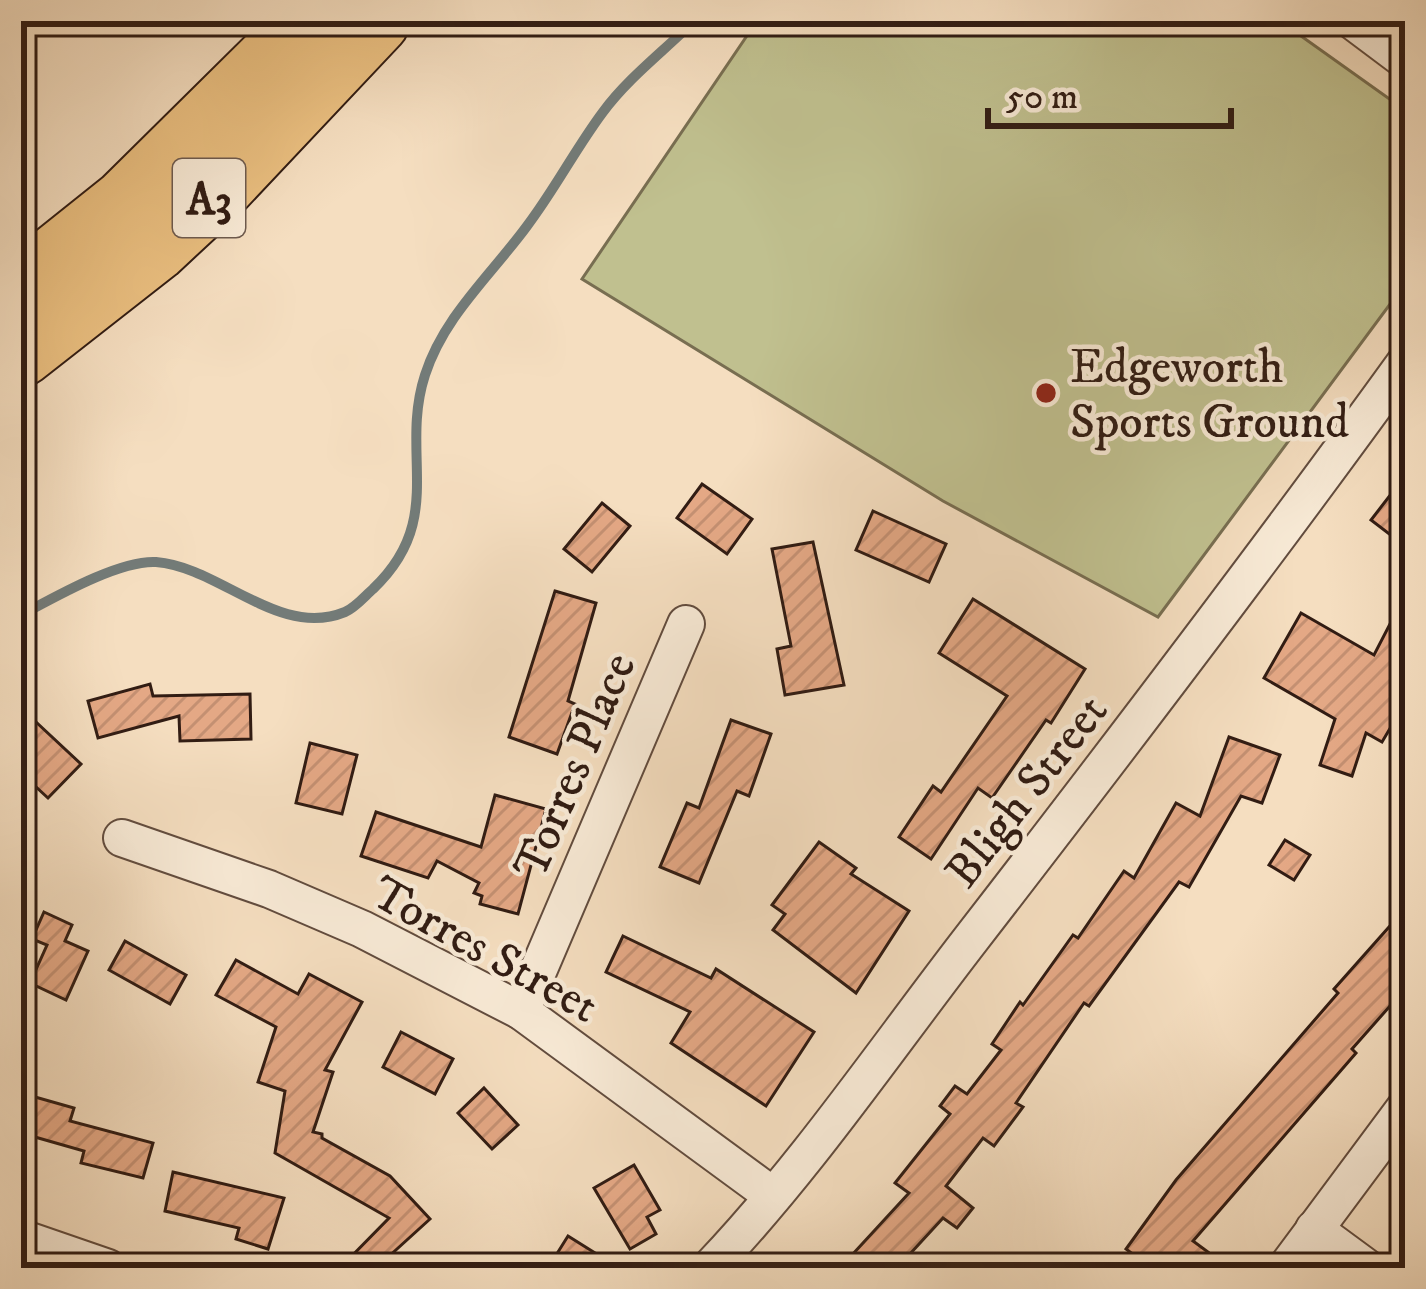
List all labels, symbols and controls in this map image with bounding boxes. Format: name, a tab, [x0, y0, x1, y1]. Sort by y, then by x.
scale bar	[988, 54, 1231, 128]
text: 50 m	[1006, 75, 1078, 120]
road number: A3	[173, 159, 245, 237]
place label: Edgeworth Sports Ground	[1070, 338, 1349, 453]
marker: Edgeworth Sports Ground	[1033, 380, 1059, 406]
street label: Torres Place	[501, 644, 650, 888]
street label: Bligh Street	[933, 683, 1122, 901]
street label: Torres Street	[361, 864, 608, 1037]

